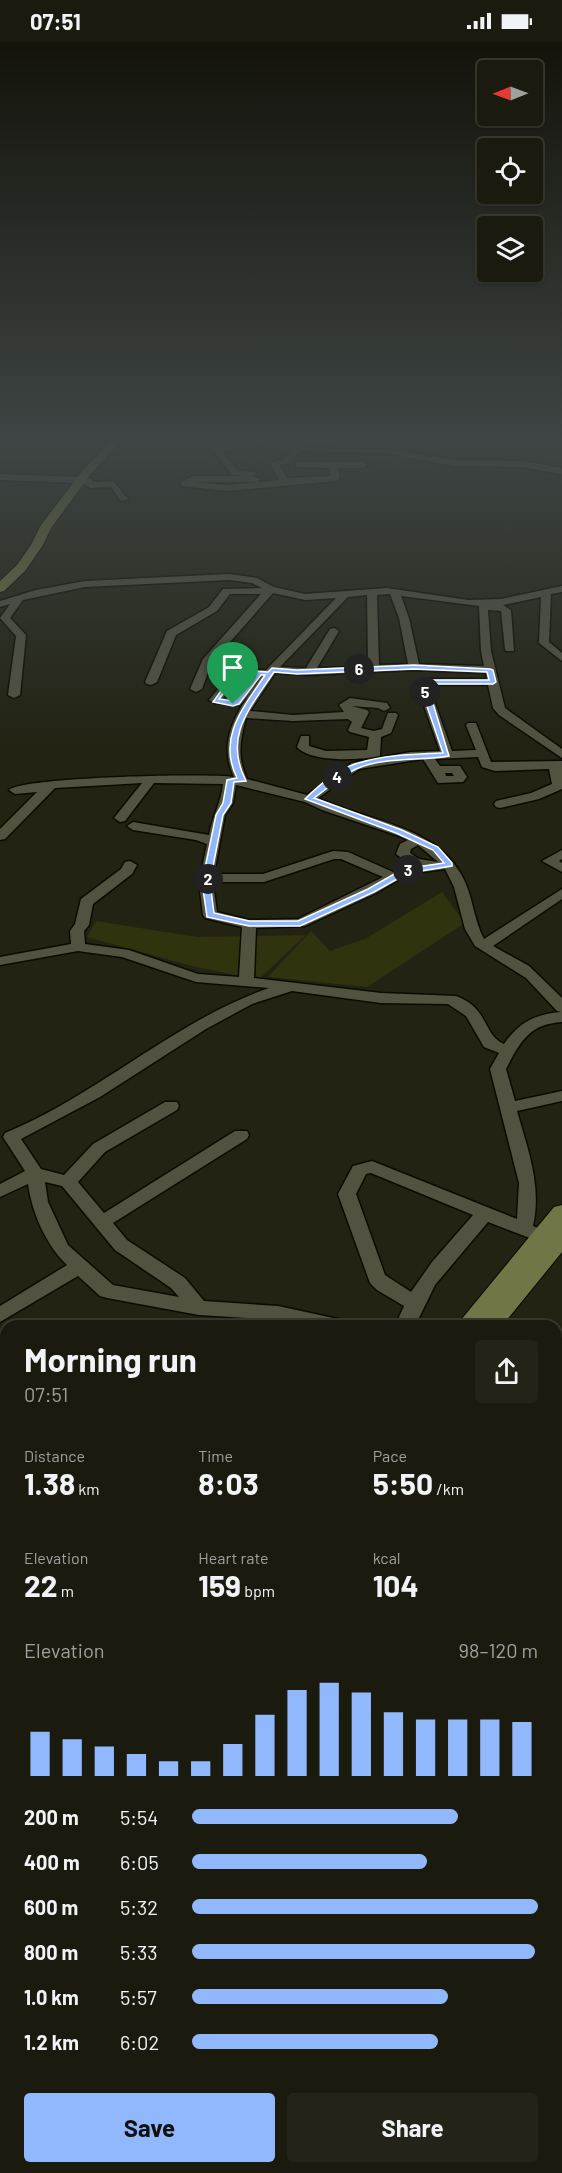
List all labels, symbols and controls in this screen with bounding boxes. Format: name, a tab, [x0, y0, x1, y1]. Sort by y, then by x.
text: 07:51	[30, 8, 81, 34]
north arrow	[477, 60, 543, 126]
map controls	[477, 60, 543, 282]
button: locate	[477, 138, 543, 204]
button: layers	[477, 216, 543, 282]
pin	[207, 642, 258, 704]
icon: arrive	[216, 651, 249, 684]
pin: 6	[344, 654, 374, 684]
text: 6	[355, 659, 363, 678]
pin: 5	[410, 677, 440, 707]
text: 5	[421, 682, 429, 701]
pin: 4	[322, 762, 352, 792]
text: 4	[332, 767, 342, 786]
pin: 3	[393, 855, 423, 885]
text: 3	[404, 860, 412, 879]
pin: 2	[193, 864, 223, 894]
text: 2	[204, 869, 212, 888]
text: Morning run	[24, 1339, 197, 1379]
button: share	[475, 1340, 538, 1403]
text: 07:51	[24, 1382, 68, 1406]
text: Distance	[24, 1446, 85, 1465]
text: Time	[198, 1446, 233, 1465]
text: Pace	[373, 1446, 407, 1465]
text: 1.38	[24, 1465, 75, 1501]
text: 8:03	[198, 1465, 259, 1501]
text: 5:50	[373, 1465, 433, 1501]
text: km	[75, 1479, 100, 1498]
text: /km	[433, 1479, 464, 1498]
text: Elevation	[24, 1548, 88, 1567]
text: Heart rate	[198, 1548, 269, 1567]
text: kcal	[373, 1548, 401, 1567]
text: 22	[24, 1567, 58, 1603]
text: 159	[198, 1567, 241, 1603]
text: 104	[373, 1567, 419, 1603]
text: m	[58, 1581, 74, 1600]
text: bpm	[241, 1581, 275, 1600]
text: Elevation	[24, 1638, 105, 1662]
text: 98–120 m	[459, 1638, 538, 1662]
text: 200 m	[24, 1805, 79, 1829]
text: 5:54	[120, 1805, 158, 1829]
text: 400 m	[24, 1850, 80, 1874]
text: 6:05	[120, 1850, 159, 1874]
text: 600 m	[24, 1895, 78, 1919]
text: 5:32	[120, 1895, 158, 1919]
text: 800 m	[24, 1940, 78, 1964]
text: 5:33	[120, 1940, 158, 1964]
text: 1.0 km	[24, 1985, 79, 2009]
text: 5:57	[120, 1985, 157, 2009]
text: 1.2 km	[24, 2030, 79, 2054]
text: 6:02	[120, 2030, 159, 2054]
button: Save	[24, 2093, 275, 2162]
button: Share	[287, 2093, 538, 2162]

